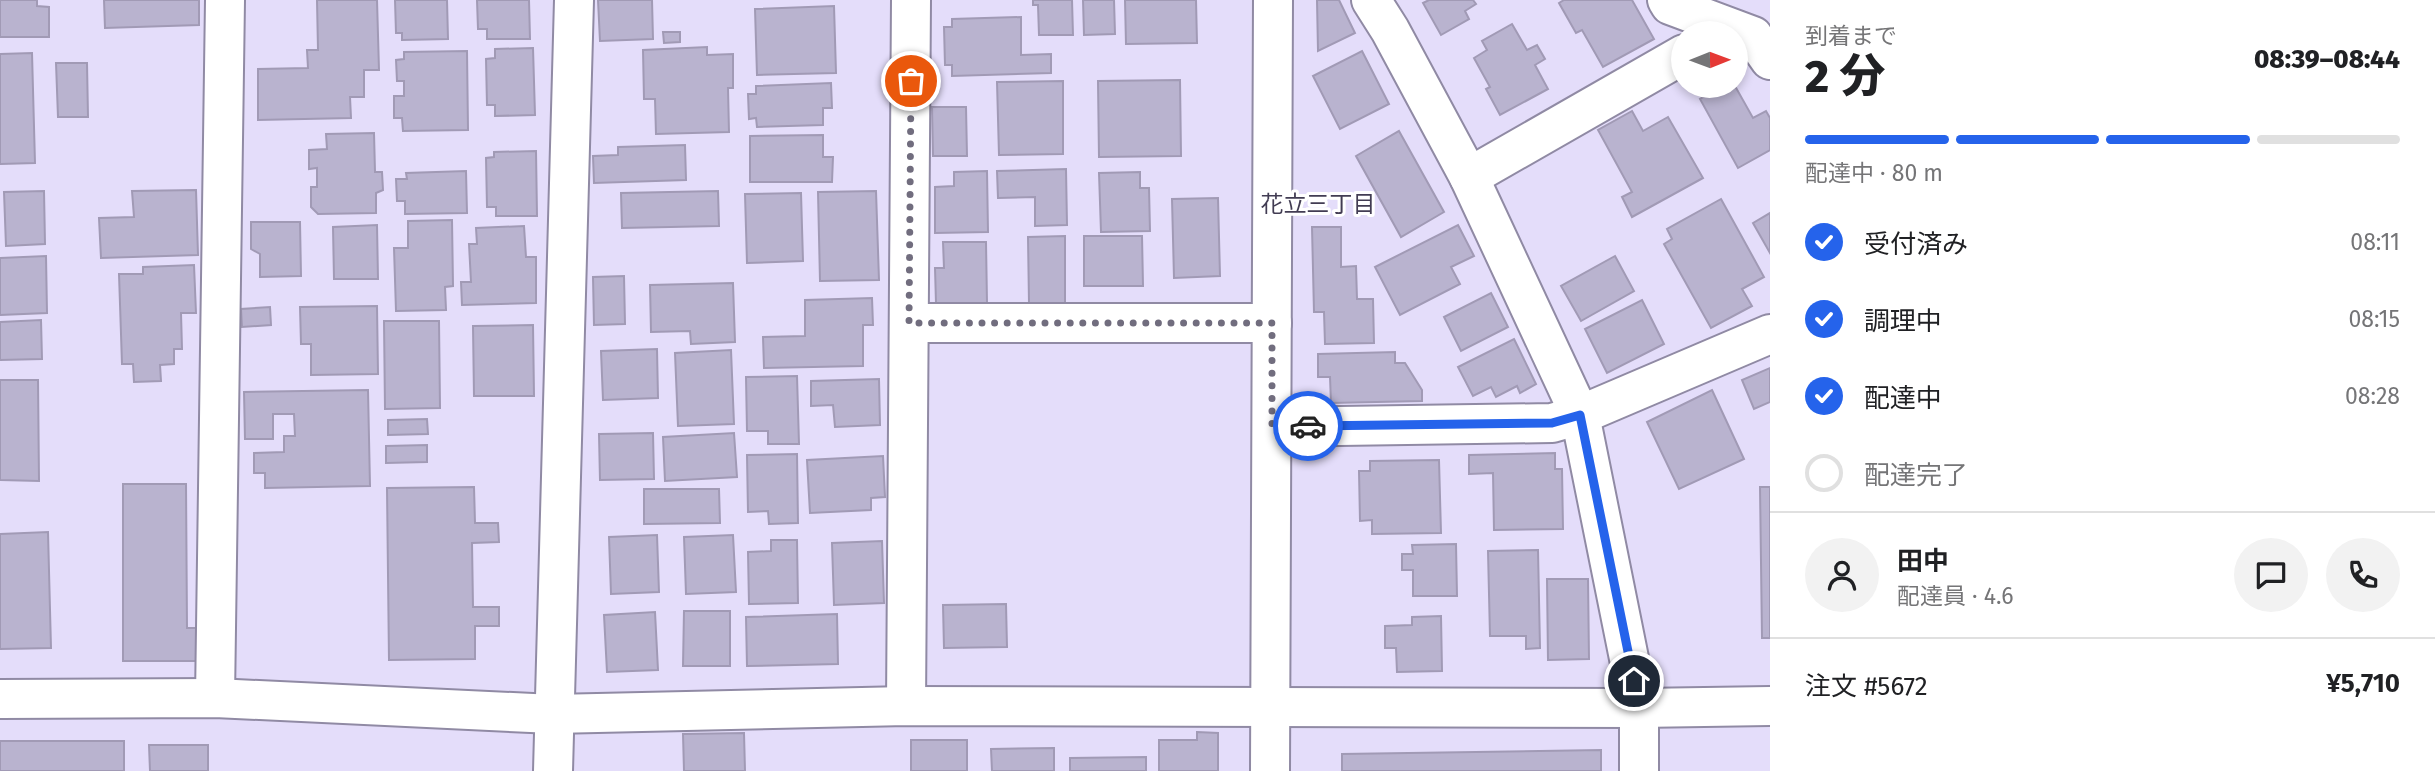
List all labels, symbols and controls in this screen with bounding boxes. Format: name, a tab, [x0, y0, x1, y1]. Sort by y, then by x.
north arrow	[1671, 21, 1748, 98]
map controls	[1671, 21, 1748, 98]
text: 到着まで	[1805, 22, 1897, 50]
text: 08:39–08:44	[2254, 44, 2400, 75]
text: 2 分	[1805, 49, 1886, 104]
pin	[881, 51, 941, 111]
icon: bag	[892, 62, 930, 100]
text: 配達中 · 80 m	[1805, 159, 1943, 187]
district label: 花立三丁目	[1261, 190, 1376, 218]
icon: check	[1805, 223, 1843, 261]
text: 08:11	[2350, 228, 2400, 256]
text: 受付済み	[1864, 229, 1968, 260]
icon: check	[1805, 300, 1843, 338]
text: 08:15	[2348, 305, 2400, 333]
text: 調理中	[1864, 306, 1942, 337]
icon: check	[1805, 377, 1843, 415]
text: 08:28	[2345, 382, 2400, 410]
text: 配達中	[1864, 383, 1942, 414]
courier	[1273, 391, 1343, 461]
icon: car	[1289, 407, 1327, 445]
text: 配達完了	[1864, 460, 1968, 491]
button: person	[1805, 538, 1879, 612]
button: chat	[2234, 538, 2308, 612]
button: phone	[2326, 538, 2400, 612]
text: 田中	[1897, 546, 1949, 577]
text: 配達員 · 4.6	[1897, 582, 2014, 610]
pin	[1604, 651, 1664, 711]
icon: home	[1615, 662, 1653, 700]
text: ¥5,710	[2326, 668, 2400, 699]
text: 注文 #5672	[1805, 671, 1928, 702]

